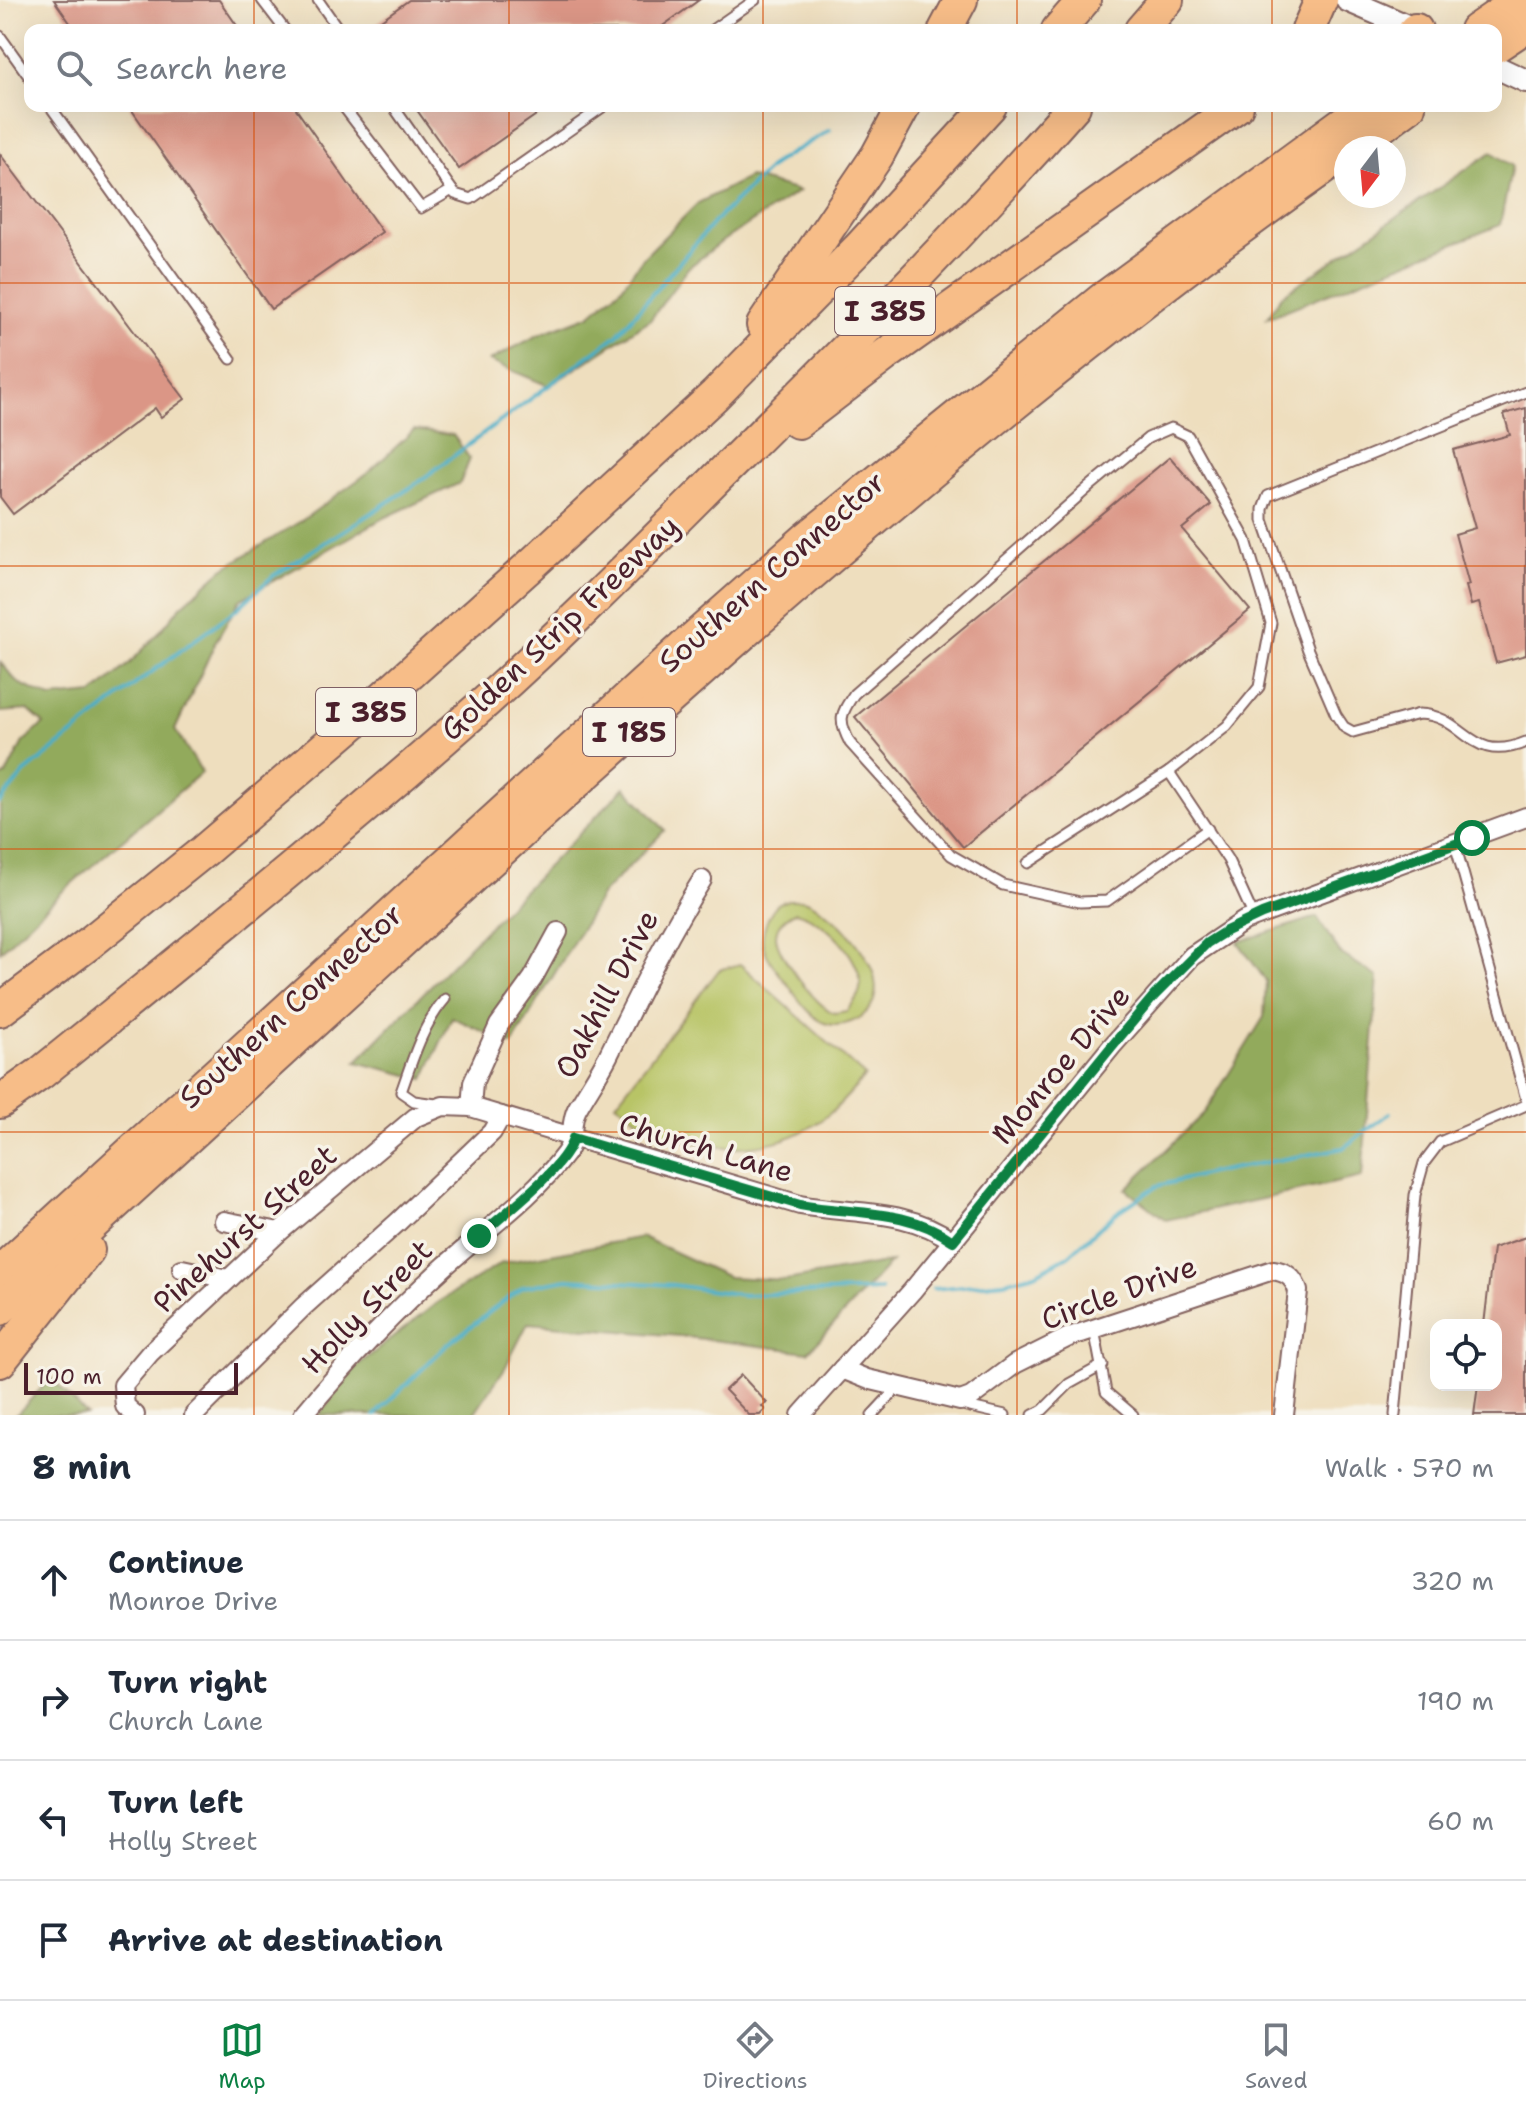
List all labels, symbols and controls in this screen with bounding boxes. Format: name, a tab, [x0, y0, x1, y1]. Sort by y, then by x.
search box	[24, 24, 1502, 112]
icon: search	[52, 46, 96, 90]
text: Search here	[116, 48, 287, 89]
north arrow	[1334, 136, 1406, 208]
road number: I 385	[835, 287, 935, 335]
street label: Southern Connector	[649, 462, 894, 682]
street label: Golden Strip Freeway	[431, 506, 688, 750]
road number: I 385	[316, 688, 416, 736]
road number: I 185	[583, 708, 675, 756]
route start	[1454, 820, 1490, 856]
street label: Southern Connector	[170, 894, 411, 1117]
street label: Oakhill Drive	[545, 902, 668, 1085]
street label: Monroe Drive	[982, 976, 1139, 1153]
street label: Church Lane	[614, 1103, 798, 1192]
street label: Pinehurst Street	[144, 1135, 345, 1322]
route end	[461, 1218, 497, 1254]
street label: Holly Street	[292, 1230, 441, 1383]
street label: Circle Drive	[1035, 1245, 1202, 1340]
map controls	[1430, 1319, 1502, 1391]
button: locate	[1430, 1319, 1502, 1391]
scale bar	[24, 1359, 238, 1395]
text: 100 m	[36, 1362, 102, 1391]
text: 8 min	[32, 1444, 131, 1490]
text: Walk · 570 m	[1324, 1450, 1494, 1485]
text: Continue	[108, 1542, 244, 1583]
icon: ahead	[32, 1558, 76, 1602]
text: 320 m	[1411, 1563, 1494, 1598]
text: Monroe Drive	[108, 1583, 278, 1618]
text: Turn right	[108, 1662, 267, 1703]
icon: right	[32, 1678, 76, 1722]
text: 190 m	[1417, 1683, 1494, 1718]
text: Church Lane	[108, 1703, 263, 1738]
text: Turn left	[108, 1782, 243, 1823]
icon: left	[32, 1798, 76, 1842]
text: 60 m	[1427, 1803, 1494, 1838]
text: Holly Street	[108, 1823, 258, 1858]
icon: arrive	[32, 1918, 76, 1962]
text: Arrive at destination	[108, 1920, 443, 1961]
tab: Map	[219, 2018, 266, 2095]
tab: Directions	[703, 2018, 808, 2095]
tab: Saved	[1245, 2018, 1307, 2095]

